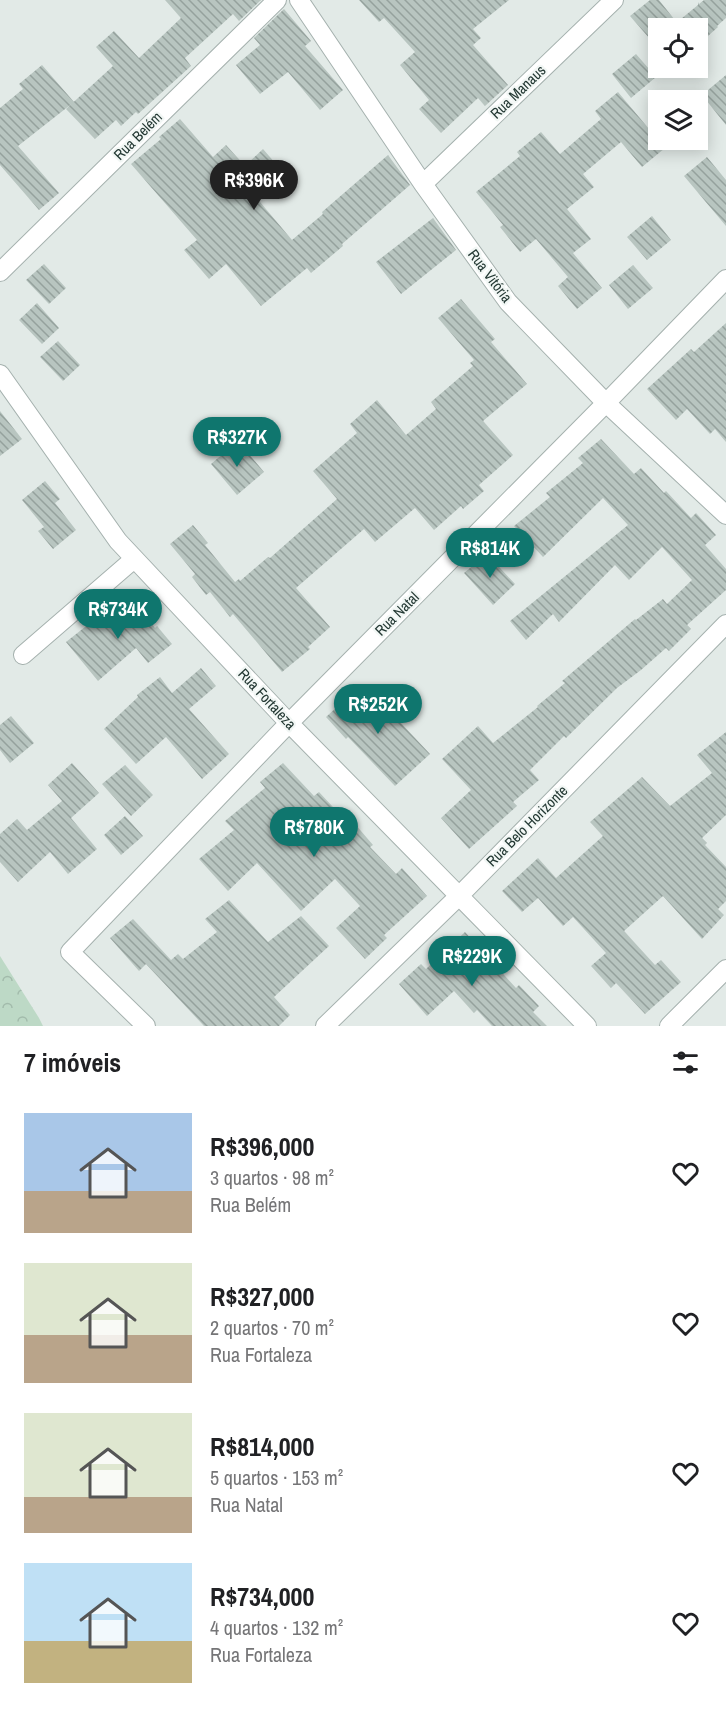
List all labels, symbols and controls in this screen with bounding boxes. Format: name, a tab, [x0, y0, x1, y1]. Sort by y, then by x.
map controls	[648, 18, 708, 150]
button: locate	[648, 18, 708, 78]
street label: Rua Manaus	[485, 60, 550, 123]
button: layers	[648, 90, 708, 150]
street label: Rua Belém	[109, 107, 167, 165]
pin: R$396K	[205, 160, 303, 211]
text: R$396K	[224, 166, 284, 193]
street label: Rua Vitória	[463, 245, 518, 307]
pin: R$327K	[188, 417, 286, 468]
text: R$327K	[207, 423, 267, 450]
pin: R$814K	[441, 528, 539, 579]
text: R$814K	[460, 534, 520, 561]
street label: Rua Natal	[370, 587, 423, 640]
pin: R$734K	[69, 589, 167, 640]
text: R$734K	[88, 595, 148, 622]
street label: Rua Fortaleza	[234, 663, 301, 734]
pin: R$252K	[329, 684, 427, 735]
text: R$252K	[348, 690, 408, 717]
street label: Rua Belo Horizonte	[481, 780, 572, 871]
pin: R$780K	[265, 807, 363, 858]
text: R$780K	[284, 813, 344, 840]
pin: R$229K	[423, 936, 521, 987]
text: R$229K	[442, 942, 502, 969]
text: 7 imóveis	[24, 1045, 121, 1080]
icon: filters	[669, 1046, 702, 1079]
text: R$396,000	[210, 1129, 314, 1164]
icon: home	[72, 1137, 144, 1209]
icon: heart	[669, 1157, 702, 1190]
text: 3 quartos · 98 m²	[210, 1164, 334, 1191]
text: Rua Belém	[210, 1191, 291, 1218]
text: R$327,000	[210, 1279, 314, 1314]
icon: home	[72, 1287, 144, 1359]
icon: heart	[669, 1307, 702, 1340]
text: 2 quartos · 70 m²	[210, 1314, 334, 1341]
text: Rua Fortaleza	[210, 1341, 312, 1368]
text: R$814,000	[210, 1429, 314, 1464]
icon: home	[72, 1437, 144, 1509]
icon: heart	[669, 1457, 702, 1490]
text: 5 quartos · 153 m²	[210, 1464, 343, 1491]
text: Rua Natal	[210, 1491, 283, 1518]
text: R$734,000	[210, 1579, 314, 1614]
icon: home	[72, 1587, 144, 1659]
icon: heart	[669, 1607, 702, 1640]
text: 4 quartos · 132 m²	[210, 1614, 343, 1641]
text: Rua Fortaleza	[210, 1641, 312, 1668]

